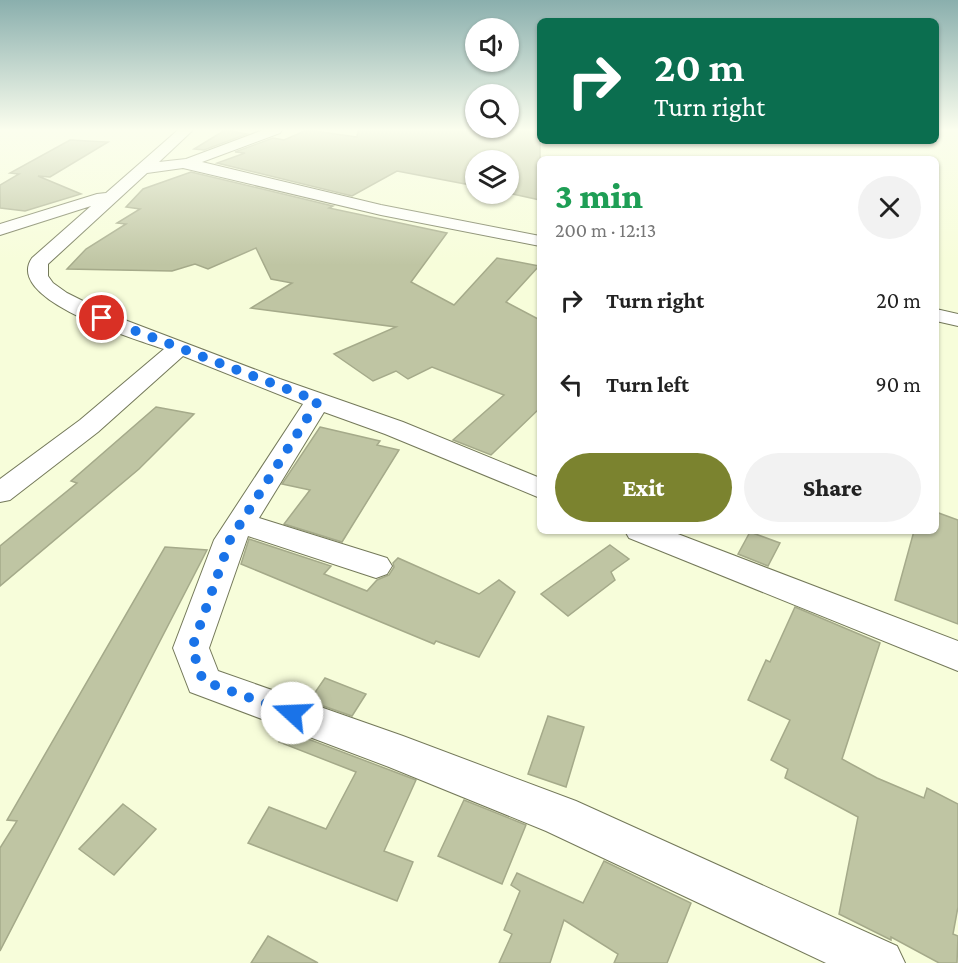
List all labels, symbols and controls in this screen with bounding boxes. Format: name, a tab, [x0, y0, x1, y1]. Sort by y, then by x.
map controls	[465, 18, 519, 204]
button: sound	[465, 18, 519, 72]
icon: right	[555, 42, 633, 120]
text: 20 m	[654, 43, 745, 90]
button: search	[465, 84, 519, 138]
text: Turn right	[654, 92, 765, 122]
button: layers	[465, 150, 519, 204]
text: 3 min	[555, 176, 643, 216]
button: close	[858, 176, 921, 239]
text: 200 m · 12:13	[555, 219, 656, 241]
icon: right	[555, 284, 588, 317]
text: Turn right	[606, 288, 704, 313]
text: 20 m	[876, 288, 921, 313]
pin	[76, 292, 127, 343]
icon: arrive	[85, 301, 118, 334]
icon: left	[555, 368, 588, 401]
text: Turn left	[606, 372, 689, 397]
text: 90 m	[876, 372, 921, 397]
button: Exit	[555, 453, 732, 522]
button: Share	[744, 453, 921, 522]
position arrow	[260, 681, 324, 745]

